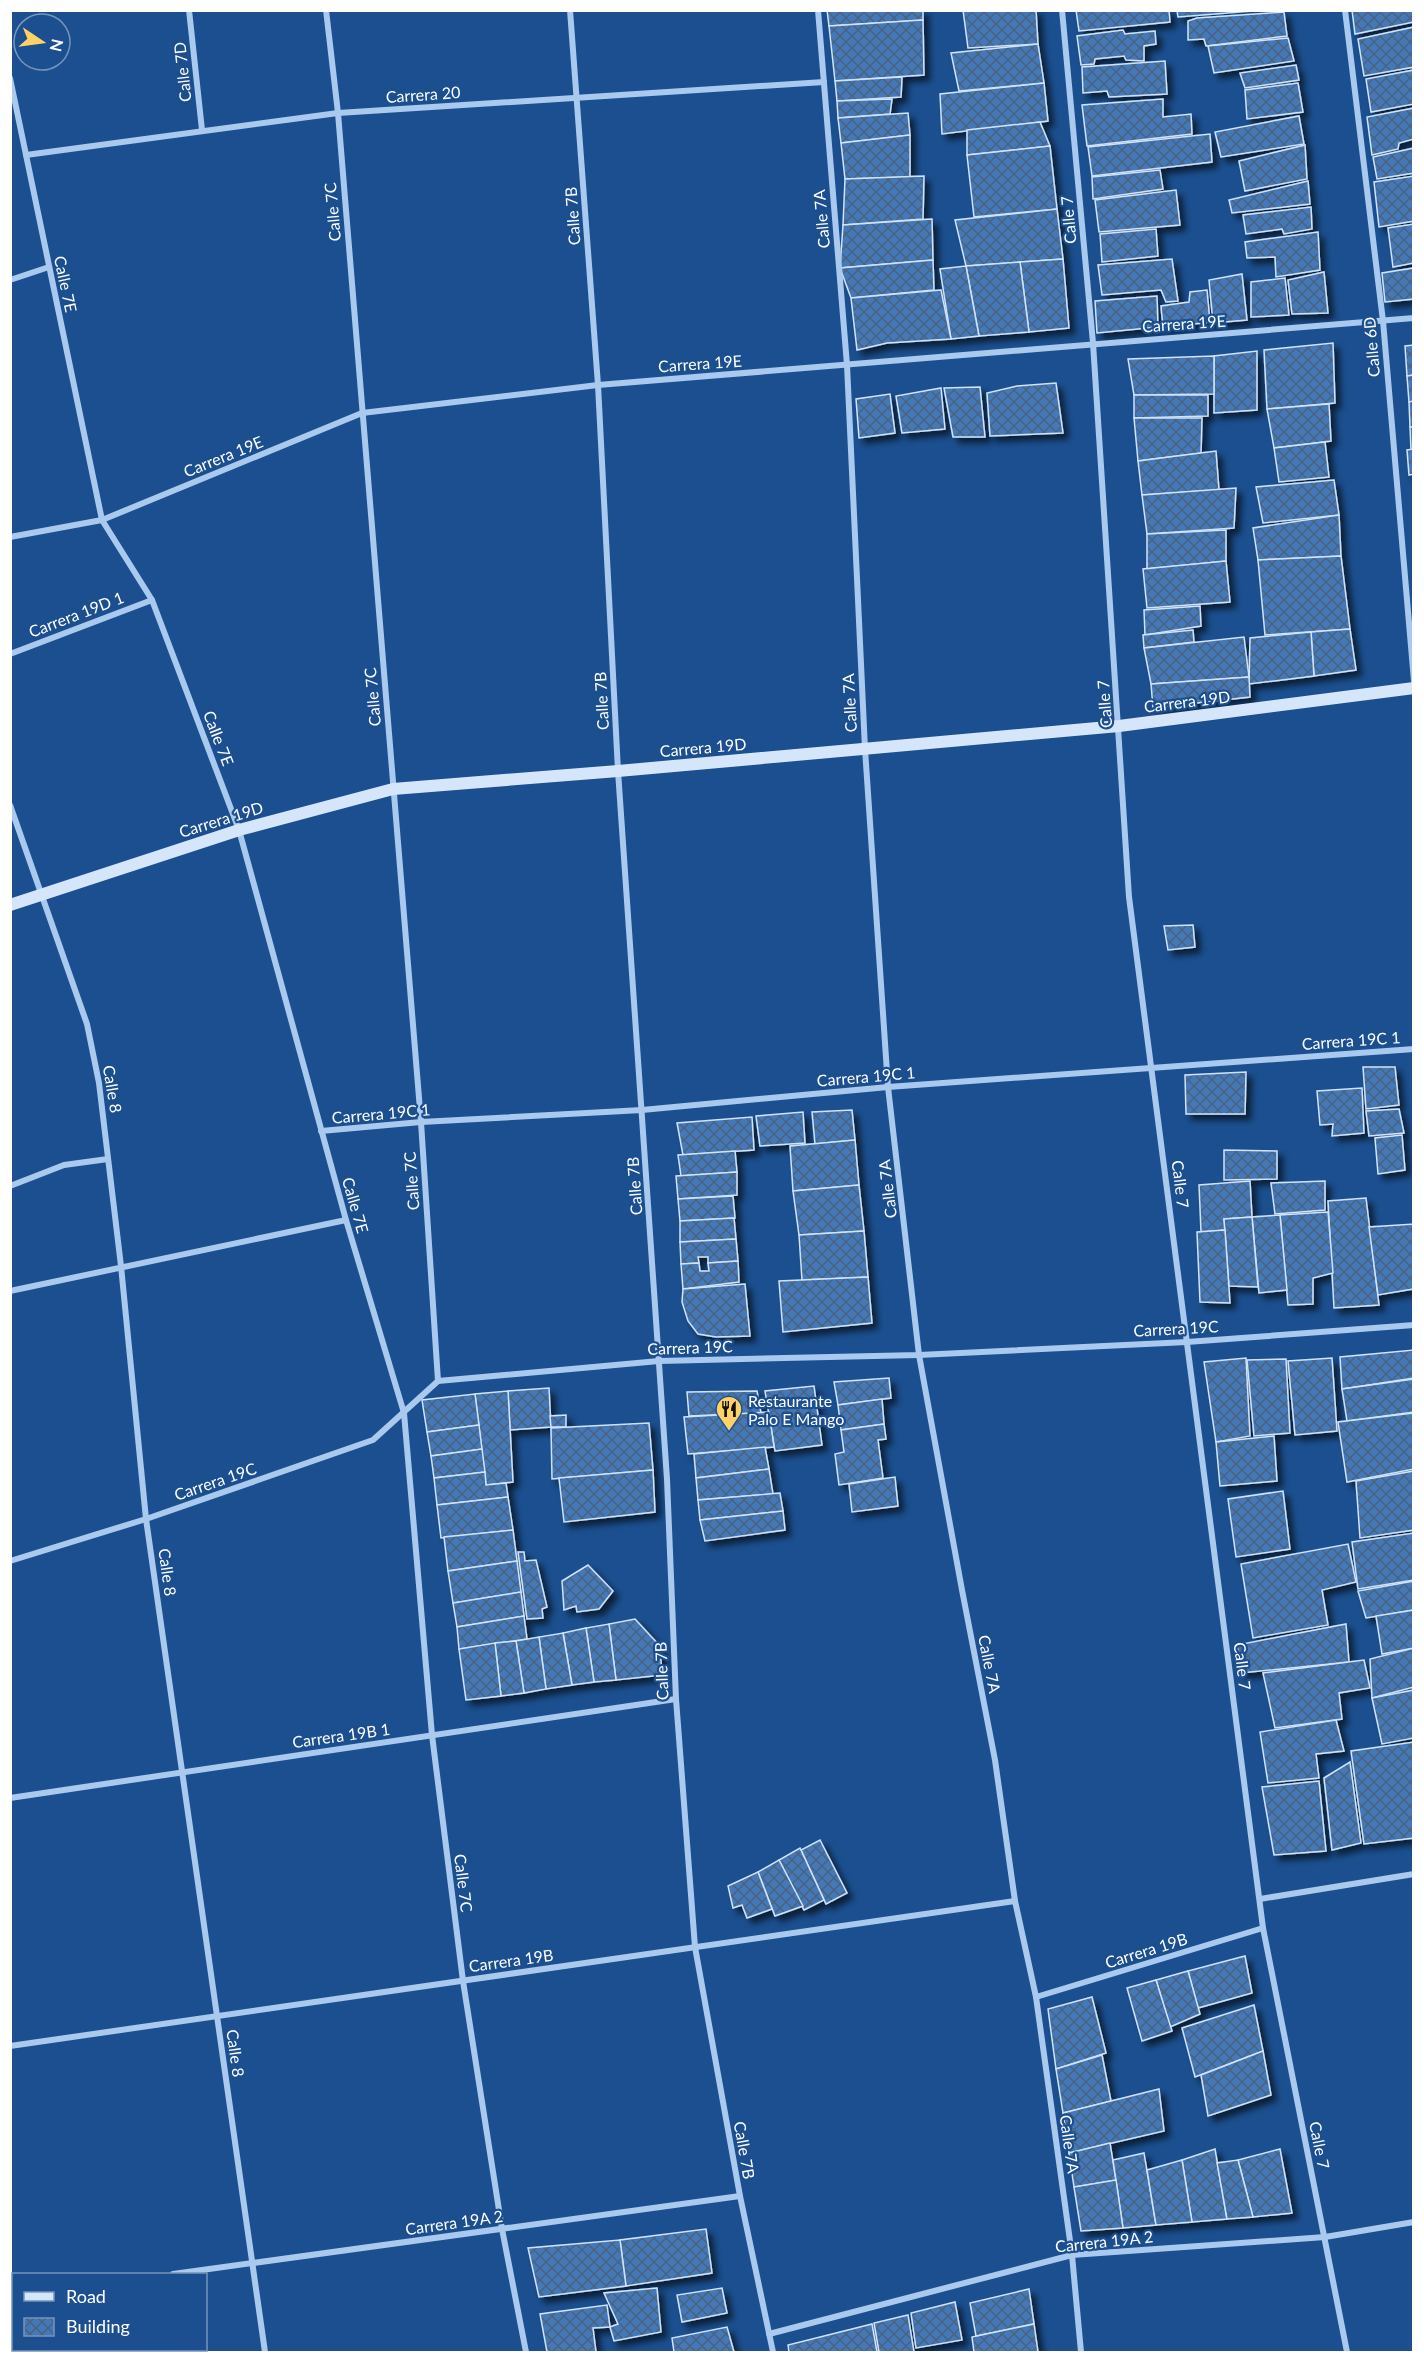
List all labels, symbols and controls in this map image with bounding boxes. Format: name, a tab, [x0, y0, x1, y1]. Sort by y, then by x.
north arrow	[12, 12, 72, 72]
text: N	[46, 37, 68, 54]
street label: Calle 7D	[169, 41, 195, 103]
street label: Carrera 20	[385, 82, 461, 106]
street label: Calle 7C	[320, 182, 344, 242]
street label: Calle 7B	[560, 186, 584, 246]
street label: Calle 7A	[809, 189, 833, 249]
street label: Calle 7	[1056, 195, 1080, 245]
street label: Calle 7E	[51, 254, 81, 314]
street label: Carrera 19E	[1141, 311, 1227, 335]
street label: Calle 6D	[1359, 316, 1383, 378]
street label: Carrera 19E	[657, 351, 743, 375]
street label: Carrera 19E	[181, 431, 265, 481]
street label: Carrera 19D 1	[26, 587, 126, 641]
street label: Calle 7C	[360, 667, 384, 727]
street label: Calle 7B	[590, 671, 612, 731]
street label: Calle 7A	[838, 673, 860, 733]
street label: Calle 7	[1093, 679, 1115, 729]
street label: Carrera 19D	[1143, 686, 1231, 716]
street label: Calle 7E	[200, 708, 238, 768]
street label: Carrera 19D	[659, 734, 747, 760]
street label: Carrera 19D	[177, 797, 265, 841]
street label: Carrera 19C 1	[1301, 1027, 1401, 1053]
street label: Carrera 19C 1	[816, 1062, 916, 1090]
street label: Calle 8	[100, 1064, 126, 1114]
street label: Carrera 19C 1	[331, 1099, 431, 1127]
street label: Calle 7C	[399, 1151, 423, 1211]
street label: Calle 7B	[622, 1156, 646, 1216]
street label: Calle 7A	[874, 1158, 900, 1219]
street label: Calle 7	[1169, 1159, 1193, 1209]
street label: Calle 7E	[339, 1175, 373, 1235]
street label: Carrera 19C	[1133, 1316, 1219, 1340]
street label: Carrera 19C	[647, 1336, 733, 1358]
place label: Restaurante Palo E Mango	[748, 1391, 844, 1428]
restaurant icon: Restaurante Palo E Mango	[714, 1394, 744, 1432]
street label: Carrera 19C	[172, 1458, 259, 1504]
street label: Calle 8	[155, 1547, 181, 1597]
street label: Calle 7A	[975, 1633, 1005, 1695]
street label: Calle 7	[1231, 1641, 1255, 1691]
street label: Calle 7B	[650, 1642, 672, 1700]
street label: Carrera 19B 1	[291, 1719, 391, 1751]
street label: Calle 7C	[451, 1853, 477, 1914]
street label: Carrera 19B	[1103, 1928, 1189, 1972]
street label: Carrera 19B	[468, 1945, 554, 1975]
street label: Calle 8	[223, 2028, 249, 2078]
street label: Calle 7A	[1056, 2114, 1084, 2175]
street label: Calle 7B	[731, 2120, 759, 2180]
street label: Calle 7	[1306, 2120, 1334, 2170]
street label: Carrera 19A 2	[404, 2206, 504, 2238]
street label: Carrera 19A 2	[1054, 2226, 1154, 2256]
legend	[12, 2273, 207, 2351]
text: Road	[66, 2285, 106, 2307]
text: Building	[66, 2315, 130, 2337]

